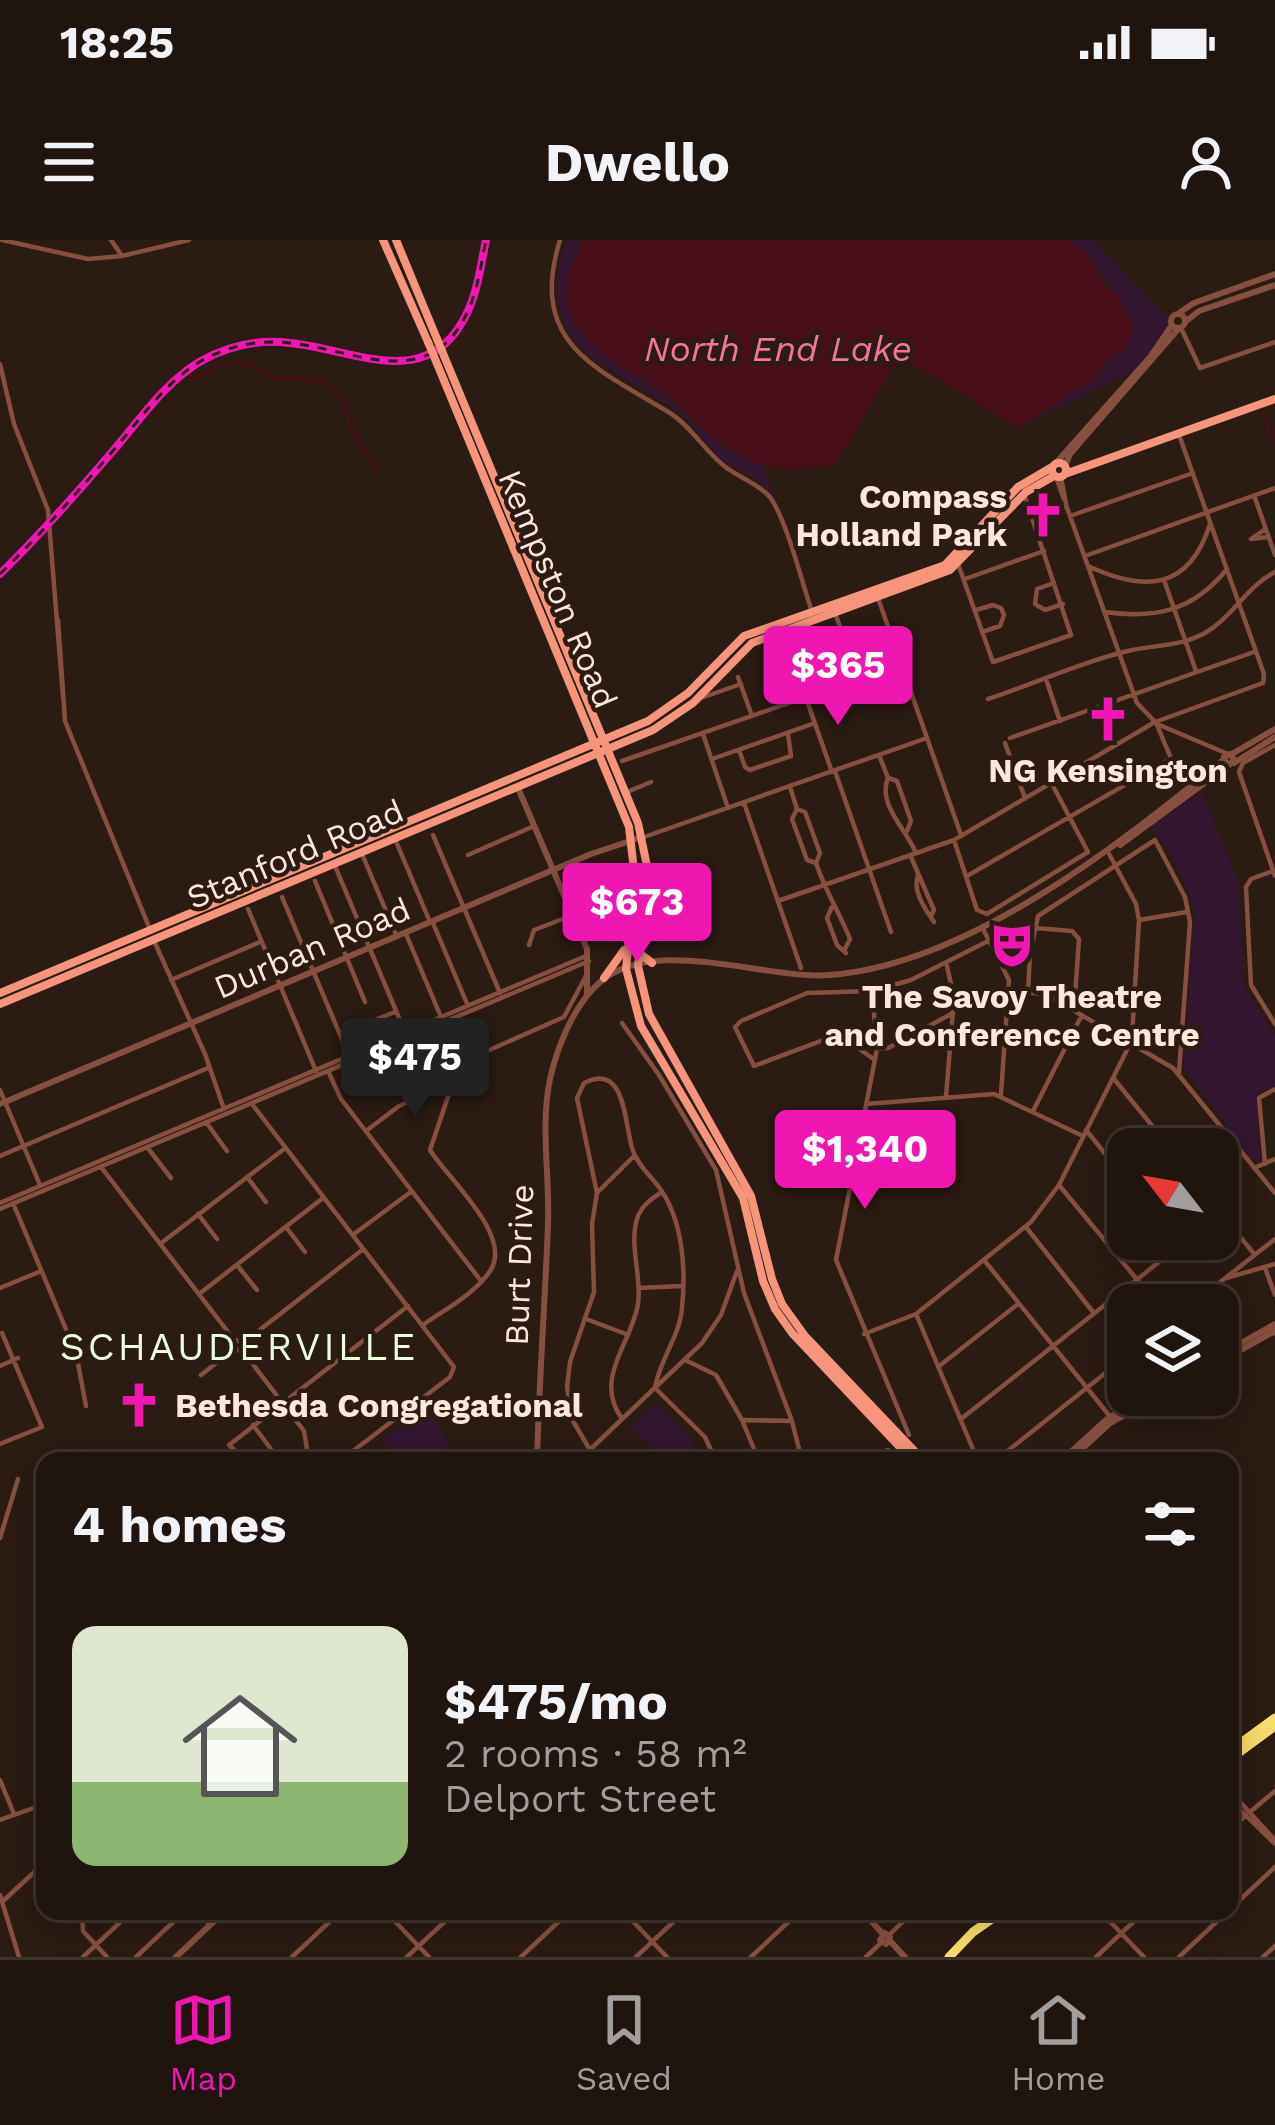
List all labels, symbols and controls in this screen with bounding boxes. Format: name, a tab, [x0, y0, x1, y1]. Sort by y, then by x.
text: 18:25	[60, 16, 174, 69]
icon: menu	[36, 129, 102, 195]
icon: person	[1173, 129, 1239, 195]
text: Dwello	[545, 131, 730, 194]
water label: North End Lake	[644, 328, 912, 370]
street label: Kempston Road	[490, 464, 626, 714]
place label: Compass Holland Park	[795, 477, 1007, 554]
church icon: Compass Holland Park	[1018, 490, 1068, 540]
pin: $365	[767, 626, 909, 728]
text: $365	[791, 642, 885, 687]
church icon: NG Kensington	[1083, 694, 1133, 744]
place label: NG Kensington	[988, 751, 1228, 790]
street label: Stanford Road	[181, 791, 409, 917]
pin: $673	[566, 863, 708, 965]
text: $673	[589, 879, 685, 924]
street label: Durban Road	[208, 889, 416, 1007]
theatre icon: The Savoy Theatre and Conference Centre	[987, 920, 1037, 970]
place label: The Savoy Theatre and Conference Centre	[824, 977, 1200, 1054]
pin: $475	[344, 1018, 486, 1120]
text: $475	[368, 1034, 462, 1079]
pin: $1,340	[767, 1110, 963, 1212]
text: $1,340	[802, 1126, 928, 1171]
north arrow	[1107, 1128, 1239, 1260]
map controls	[1107, 1128, 1239, 1416]
street label: Burt Drive	[497, 1184, 541, 1346]
button: layers	[1107, 1284, 1239, 1416]
district label: SCHAUDERVILLE	[60, 1324, 418, 1369]
church icon: Bethesda Congregational	[114, 1380, 164, 1430]
place label: Bethesda Congregational	[175, 1386, 583, 1425]
icon: filters	[1137, 1491, 1203, 1557]
text: 4 homes	[72, 1495, 286, 1554]
text: $475/mo	[444, 1672, 668, 1731]
icon: home	[168, 1674, 312, 1818]
text: 2 rooms · 58 m²	[444, 1731, 747, 1776]
text: Delport Street	[444, 1776, 716, 1821]
tab: Map	[170, 1987, 237, 2098]
tab: Saved	[576, 1987, 672, 2098]
tab: Home	[1011, 1987, 1105, 2098]

